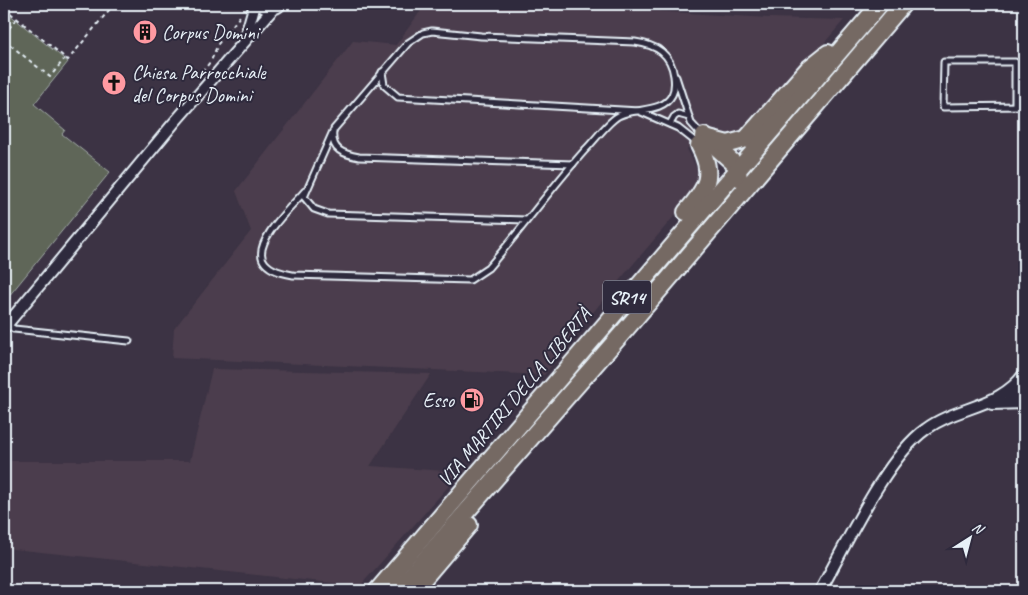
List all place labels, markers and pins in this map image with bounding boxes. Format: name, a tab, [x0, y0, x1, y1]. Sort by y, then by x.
building icon: Corpus Domini	[132, 19, 158, 45]
place label: Corpus Domini	[162, 20, 261, 45]
place label: Chiesa Parrocchiale del Corpus Domini	[132, 60, 267, 108]
church icon: Chiesa Parrocchiale del Corpus Domini	[101, 70, 127, 96]
fuel station icon: Esso	[459, 387, 485, 413]
place label: Esso	[423, 388, 455, 413]

